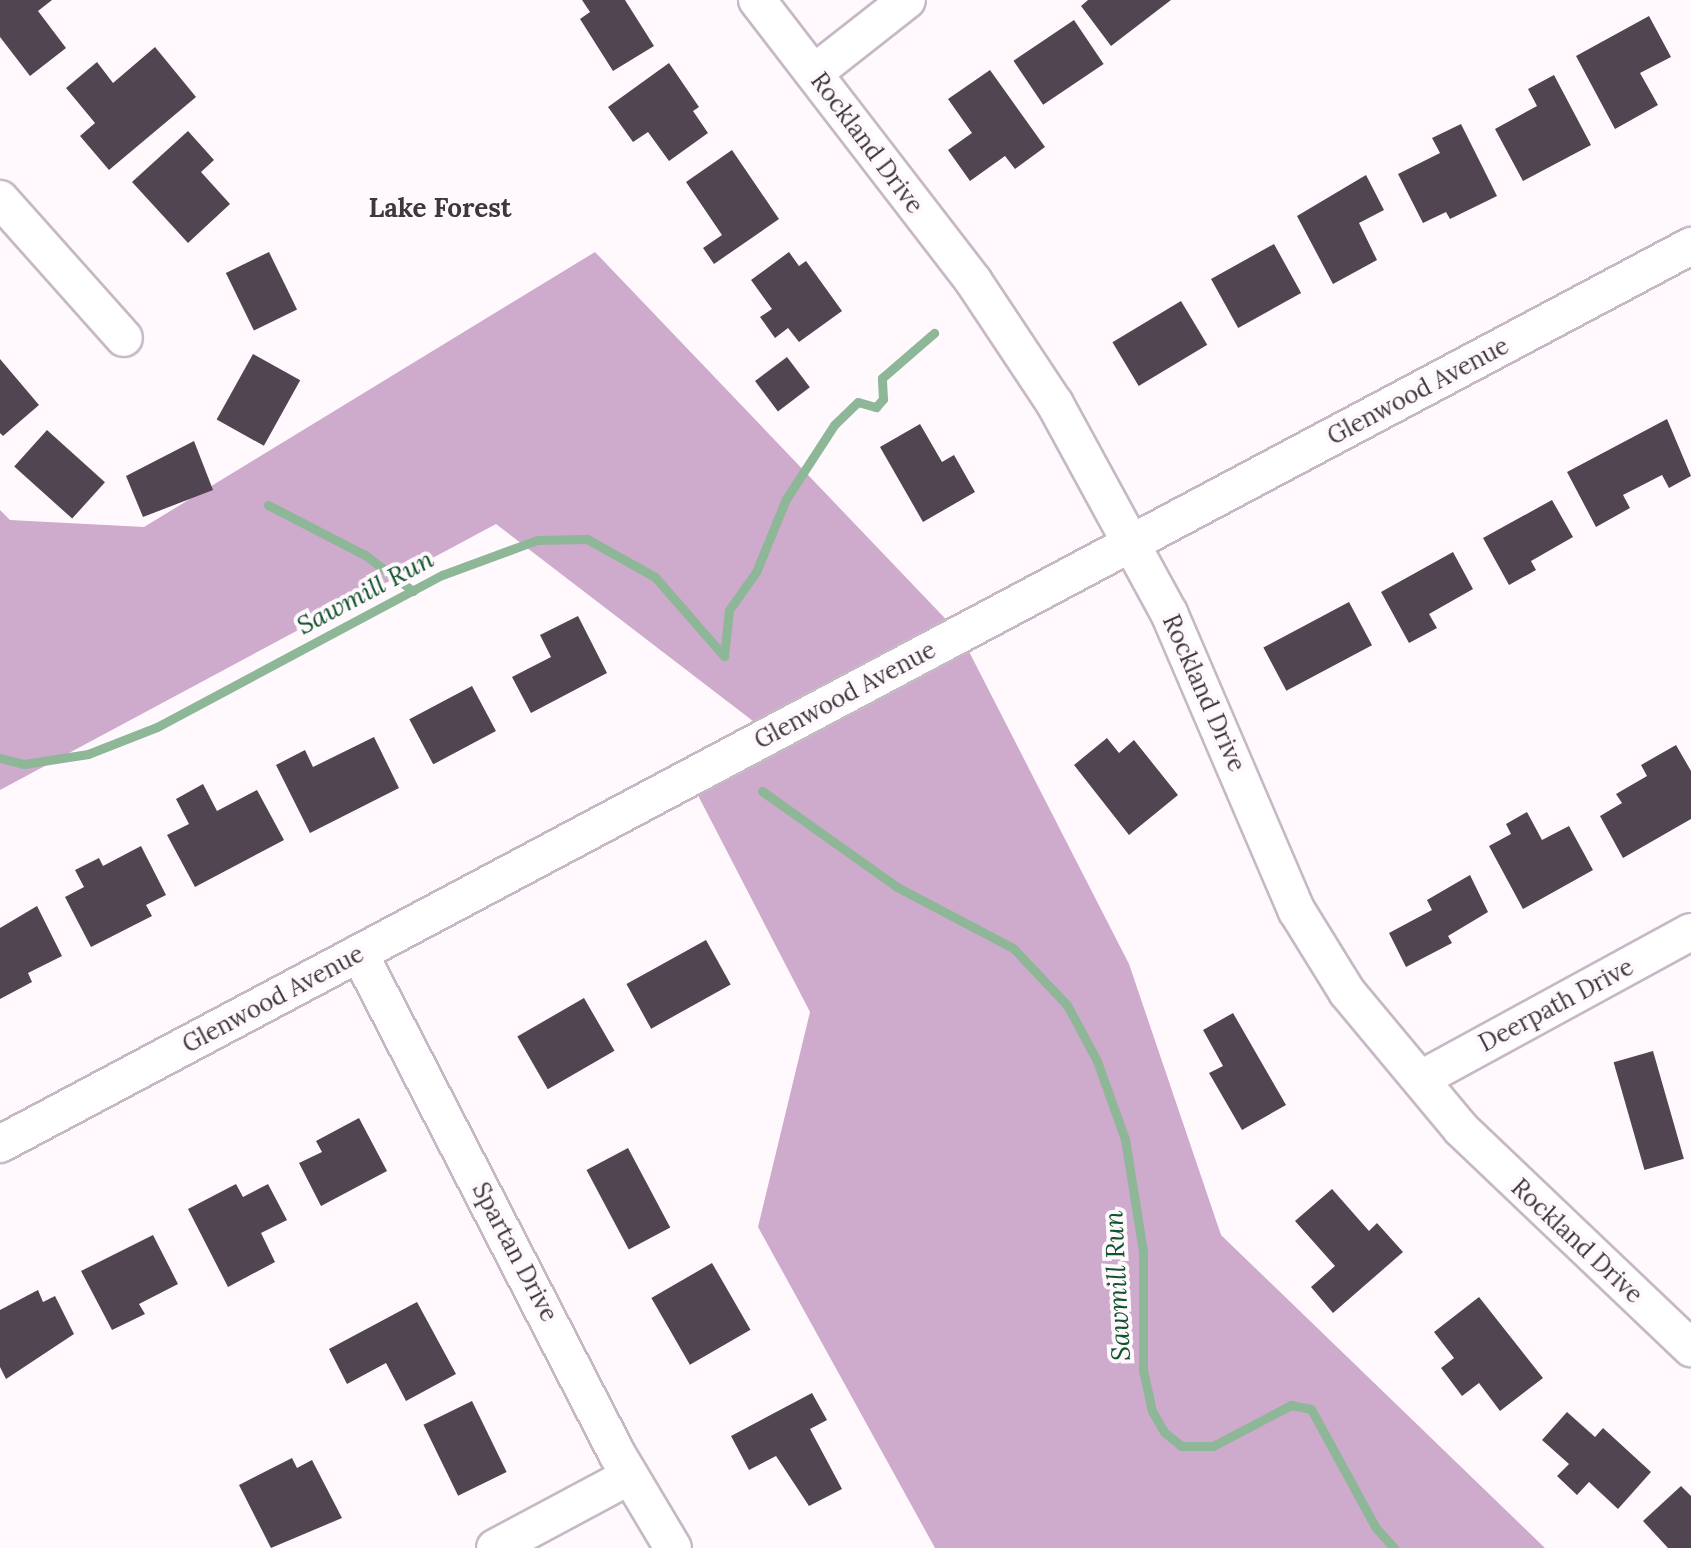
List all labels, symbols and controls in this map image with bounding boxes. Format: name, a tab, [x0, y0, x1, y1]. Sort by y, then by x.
street label: Rockland Drive	[805, 67, 929, 219]
district label: Lake Forest	[368, 192, 512, 224]
street label: Glenwood Avenue	[1322, 331, 1514, 451]
water label: Sawmill Run	[291, 543, 439, 641]
street label: Rockland Drive	[1157, 610, 1251, 776]
street label: Glenwood Avenue	[749, 635, 941, 755]
street label: Glenwood Avenue	[177, 939, 369, 1059]
street label: Deerpath Drive	[1474, 952, 1638, 1058]
street label: Rockland Drive	[1505, 1173, 1649, 1309]
street label: Spartan Drive	[466, 1178, 564, 1326]
water label: Sawmill Run	[1097, 1210, 1137, 1362]

